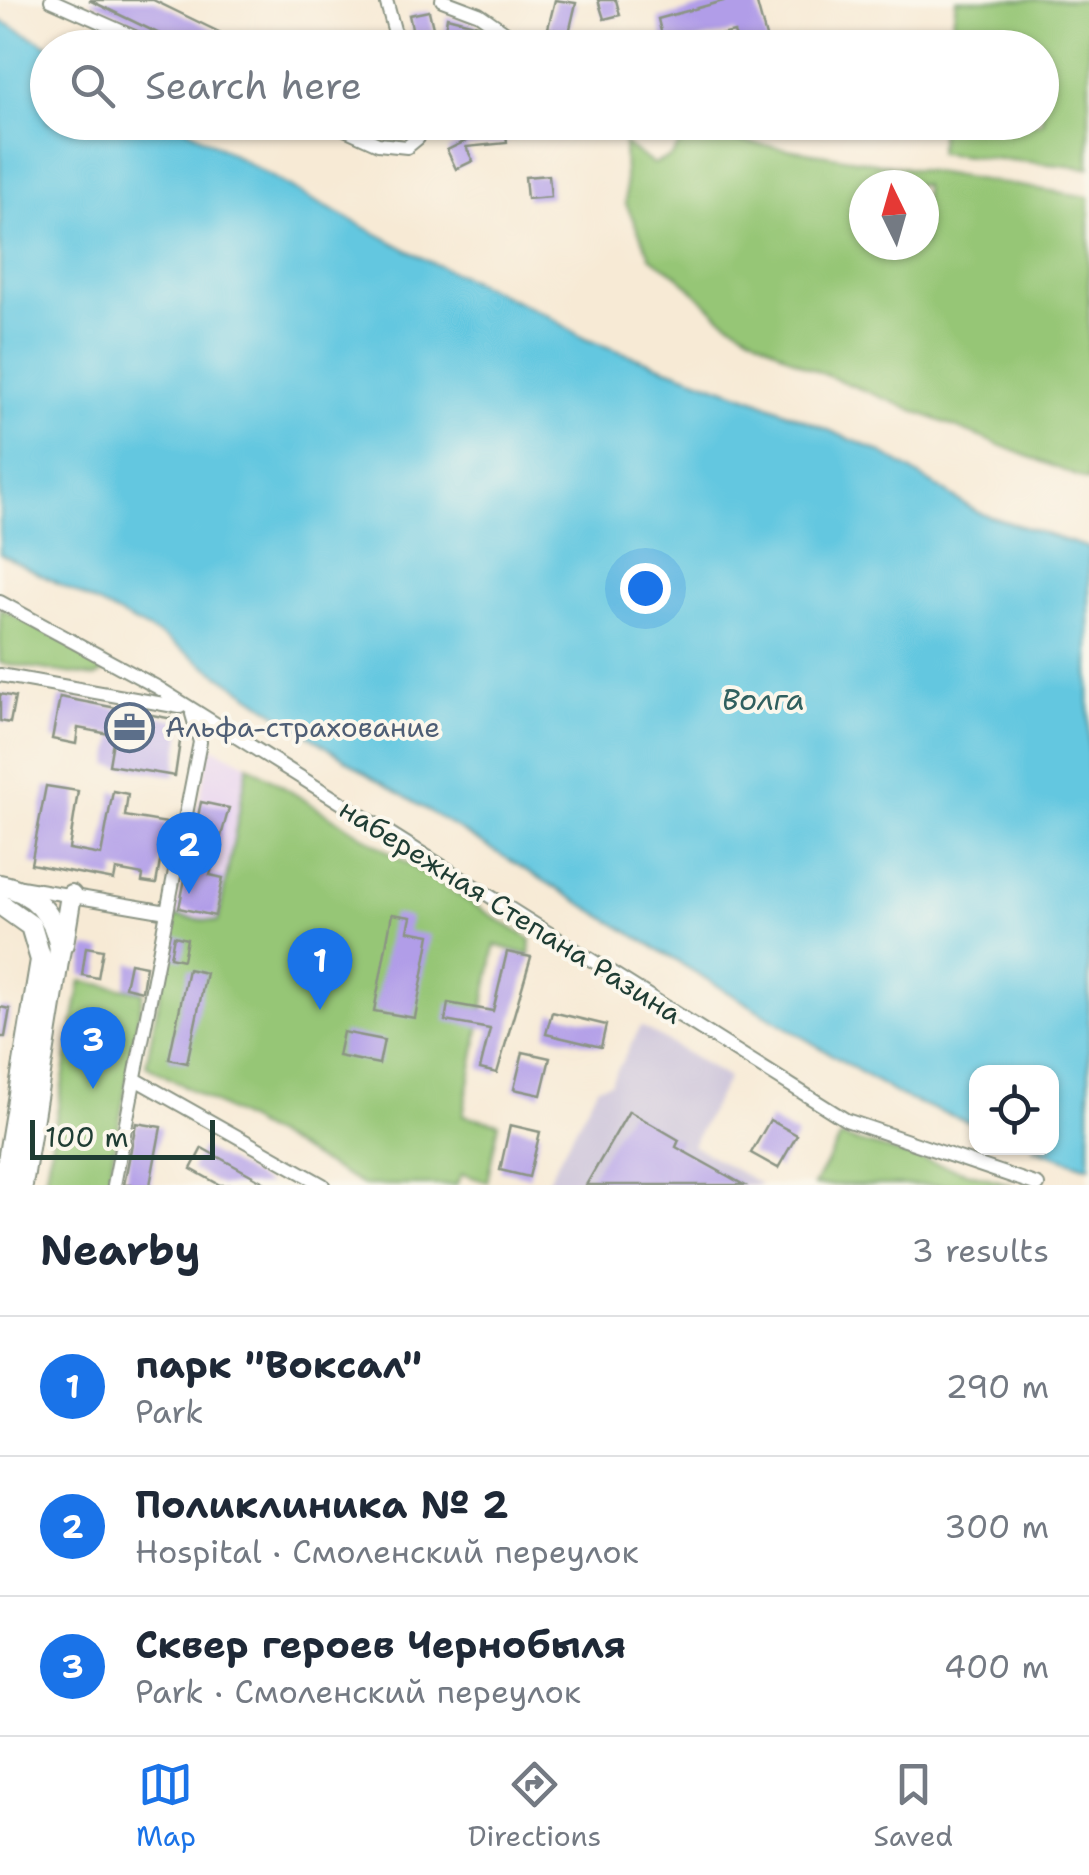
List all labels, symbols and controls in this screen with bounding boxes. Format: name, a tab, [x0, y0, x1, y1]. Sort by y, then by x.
search box	[30, 30, 1059, 140]
icon: search	[65, 58, 120, 113]
text: Search here	[145, 60, 362, 111]
north arrow	[849, 170, 939, 260]
your location	[620, 563, 671, 614]
water label: Волга	[721, 679, 805, 720]
office icon: Альфа-страхование	[104, 701, 156, 753]
place label: Альфа-страхование	[165, 708, 440, 746]
street label: набережная Степана Разина	[333, 790, 689, 1032]
pin: 2	[156, 812, 222, 894]
pin: 1	[288, 928, 352, 1010]
pin: 3	[61, 1006, 126, 1089]
map controls	[969, 1065, 1059, 1155]
button: locate	[969, 1065, 1059, 1155]
scale bar	[30, 1115, 215, 1160]
text: 100 m	[45, 1118, 129, 1156]
text: Nearby	[40, 1222, 200, 1278]
text: 3 results	[912, 1229, 1049, 1272]
text: парк "Воксал"	[135, 1339, 422, 1390]
text: 1	[65, 1365, 80, 1408]
text: 290 m	[946, 1365, 1049, 1408]
text: Park	[135, 1390, 204, 1433]
text: Поликлиника № 2	[135, 1479, 509, 1530]
text: 2	[61, 1505, 84, 1548]
text: 300 m	[944, 1505, 1049, 1548]
text: Hospital · Смоленский переулок	[135, 1530, 639, 1573]
text: Сквер героев Чернобыля	[135, 1619, 626, 1670]
text: 3	[61, 1645, 84, 1688]
text: 400 m	[944, 1645, 1049, 1688]
text: Park · Смоленский переулок	[135, 1670, 581, 1713]
tab: Map	[136, 1757, 196, 1855]
tab: Directions	[468, 1757, 601, 1855]
tab: Saved	[873, 1757, 953, 1855]

